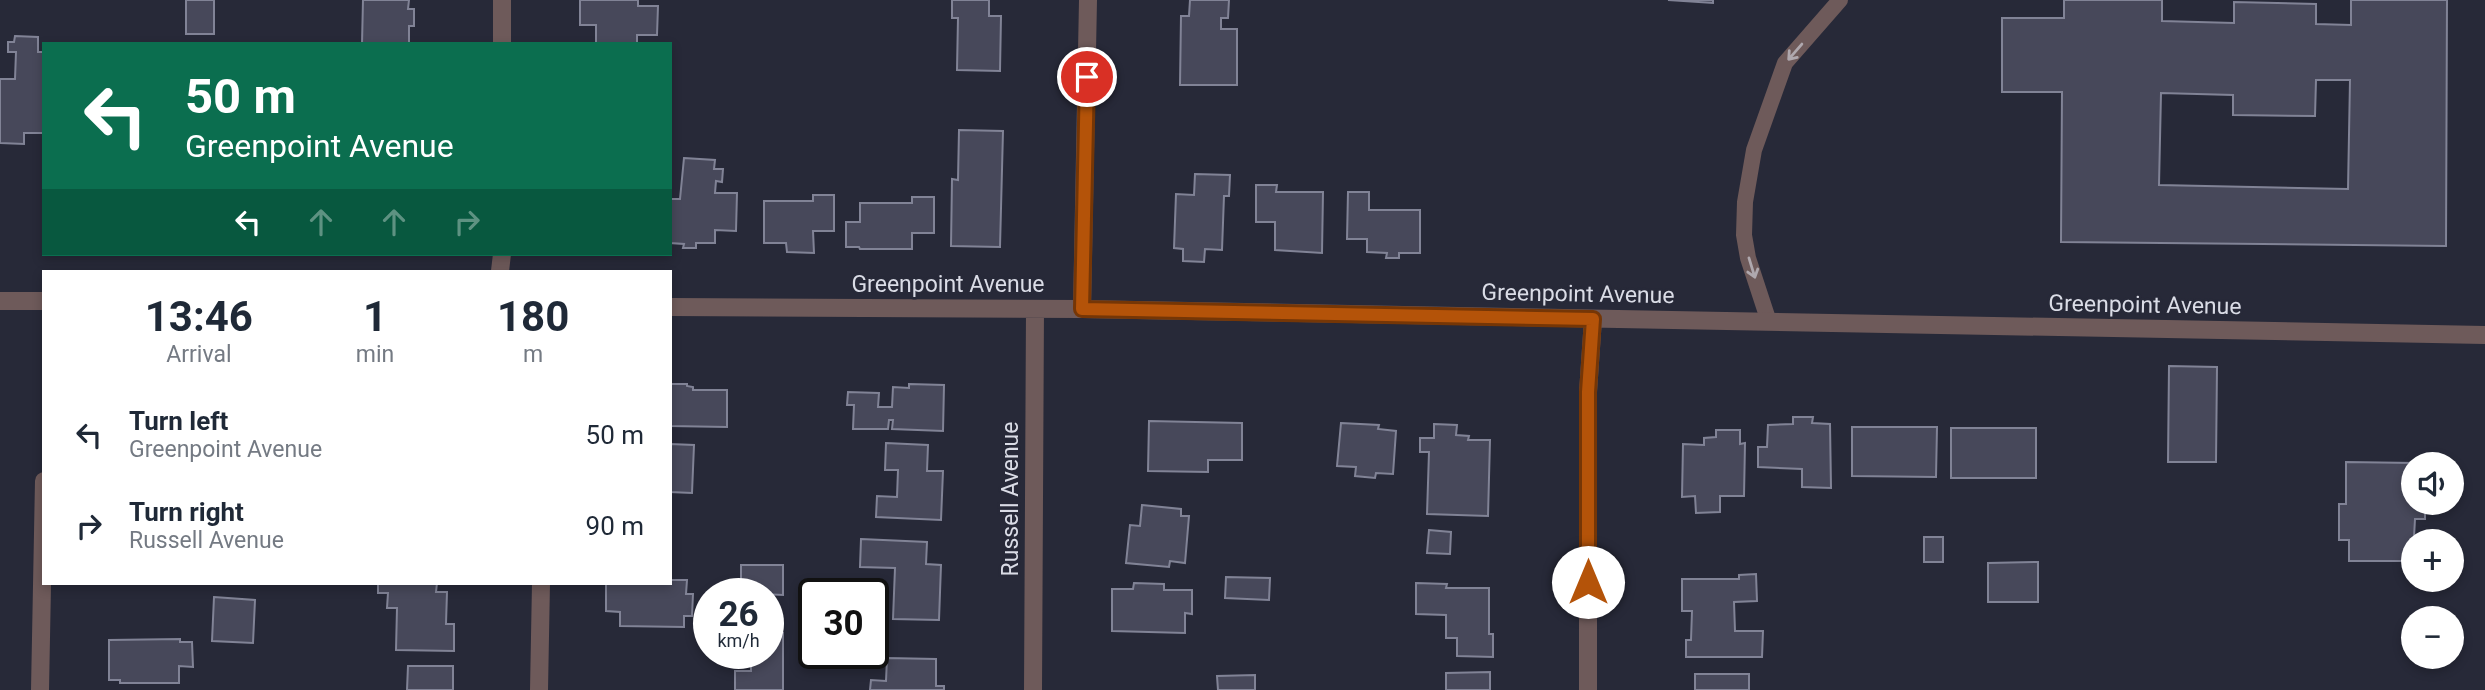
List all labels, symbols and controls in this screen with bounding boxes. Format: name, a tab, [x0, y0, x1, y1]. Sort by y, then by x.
one-way arrow	[1787, 42, 1803, 60]
pin	[1057, 47, 1117, 107]
icon: arrive	[1068, 58, 1106, 96]
text: 50 m	[185, 68, 296, 125]
icon: left	[70, 70, 161, 161]
text: Greenpoint Avenue	[185, 127, 454, 165]
icon: left	[229, 203, 267, 241]
icon: ahead	[302, 203, 340, 241]
icon: ahead	[375, 203, 413, 241]
icon: right	[448, 203, 486, 241]
one-way arrow	[1746, 257, 1759, 279]
street label: Greenpoint Avenue	[851, 271, 1045, 298]
street label: Greenpoint Avenue	[1481, 279, 1675, 309]
street label: Greenpoint Avenue	[2048, 290, 2242, 320]
text: 13:46	[145, 292, 253, 341]
text: 1	[363, 292, 387, 341]
text: 180	[497, 292, 569, 341]
text: Arrival	[166, 341, 232, 368]
text: min	[356, 341, 394, 368]
text: m	[523, 341, 543, 368]
text: Turn left	[129, 406, 228, 436]
icon: left	[70, 416, 108, 454]
text: 50 m	[586, 420, 644, 450]
street label: Russell Avenue	[997, 422, 1024, 576]
text: Greenpoint Avenue	[129, 436, 322, 463]
map controls	[2401, 452, 2464, 669]
button: sound	[2401, 452, 2464, 515]
text: Turn right	[129, 497, 244, 527]
icon: right	[70, 507, 108, 545]
text: 90 m	[586, 511, 644, 541]
text: Russell Avenue	[129, 527, 284, 554]
button: +	[2401, 529, 2464, 592]
position arrow	[1551, 545, 1625, 619]
speed limit sign: 30	[798, 578, 889, 669]
text: 26	[718, 594, 759, 635]
button: −	[2401, 606, 2464, 669]
text: km/h	[717, 630, 760, 651]

